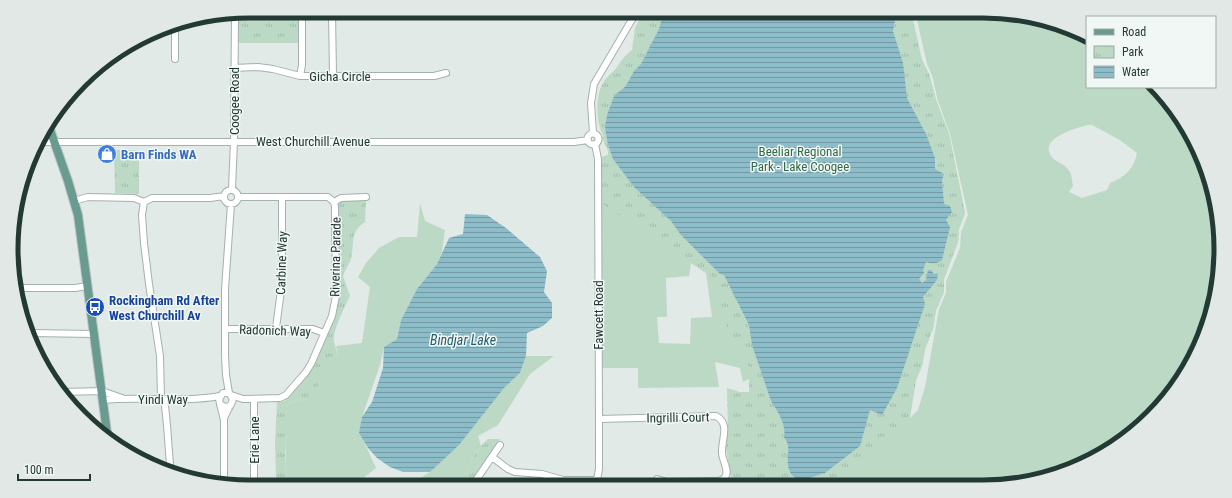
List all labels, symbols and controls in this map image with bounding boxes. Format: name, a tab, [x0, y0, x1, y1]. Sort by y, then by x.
legend	[1086, 16, 1216, 88]
text: Road	[1122, 25, 1146, 39]
text: Park	[1122, 45, 1144, 59]
text: Water	[1122, 65, 1150, 79]
street label: Coogee Road	[227, 67, 242, 135]
street label: Gicha Circle	[309, 69, 371, 84]
street label: West Churchill Avenue	[256, 134, 370, 149]
shop icon: Barn Finds WA	[96, 143, 118, 165]
park label: Beeliar Regional Park - Lake Coogee	[751, 144, 849, 174]
place label: Barn Finds WA	[121, 147, 197, 162]
street label: Riverina Parade	[327, 217, 344, 297]
street label: Carbine Way	[273, 230, 290, 295]
street label: Fawcett Road	[591, 280, 606, 350]
place label: Rockingham Rd After West Churchill Av	[109, 293, 220, 323]
bus stop icon: Rockingham Rd After West Churchill Av	[84, 296, 106, 318]
street label: Radonich Way	[239, 322, 312, 339]
water label: Bindjar Lake	[430, 332, 496, 348]
street label: Yindi Way	[138, 392, 188, 407]
street label: Ingrilli Court	[646, 409, 710, 426]
street label: Erie Lane	[247, 416, 262, 464]
scale bar	[18, 456, 90, 482]
text: 100 m	[24, 463, 54, 477]

